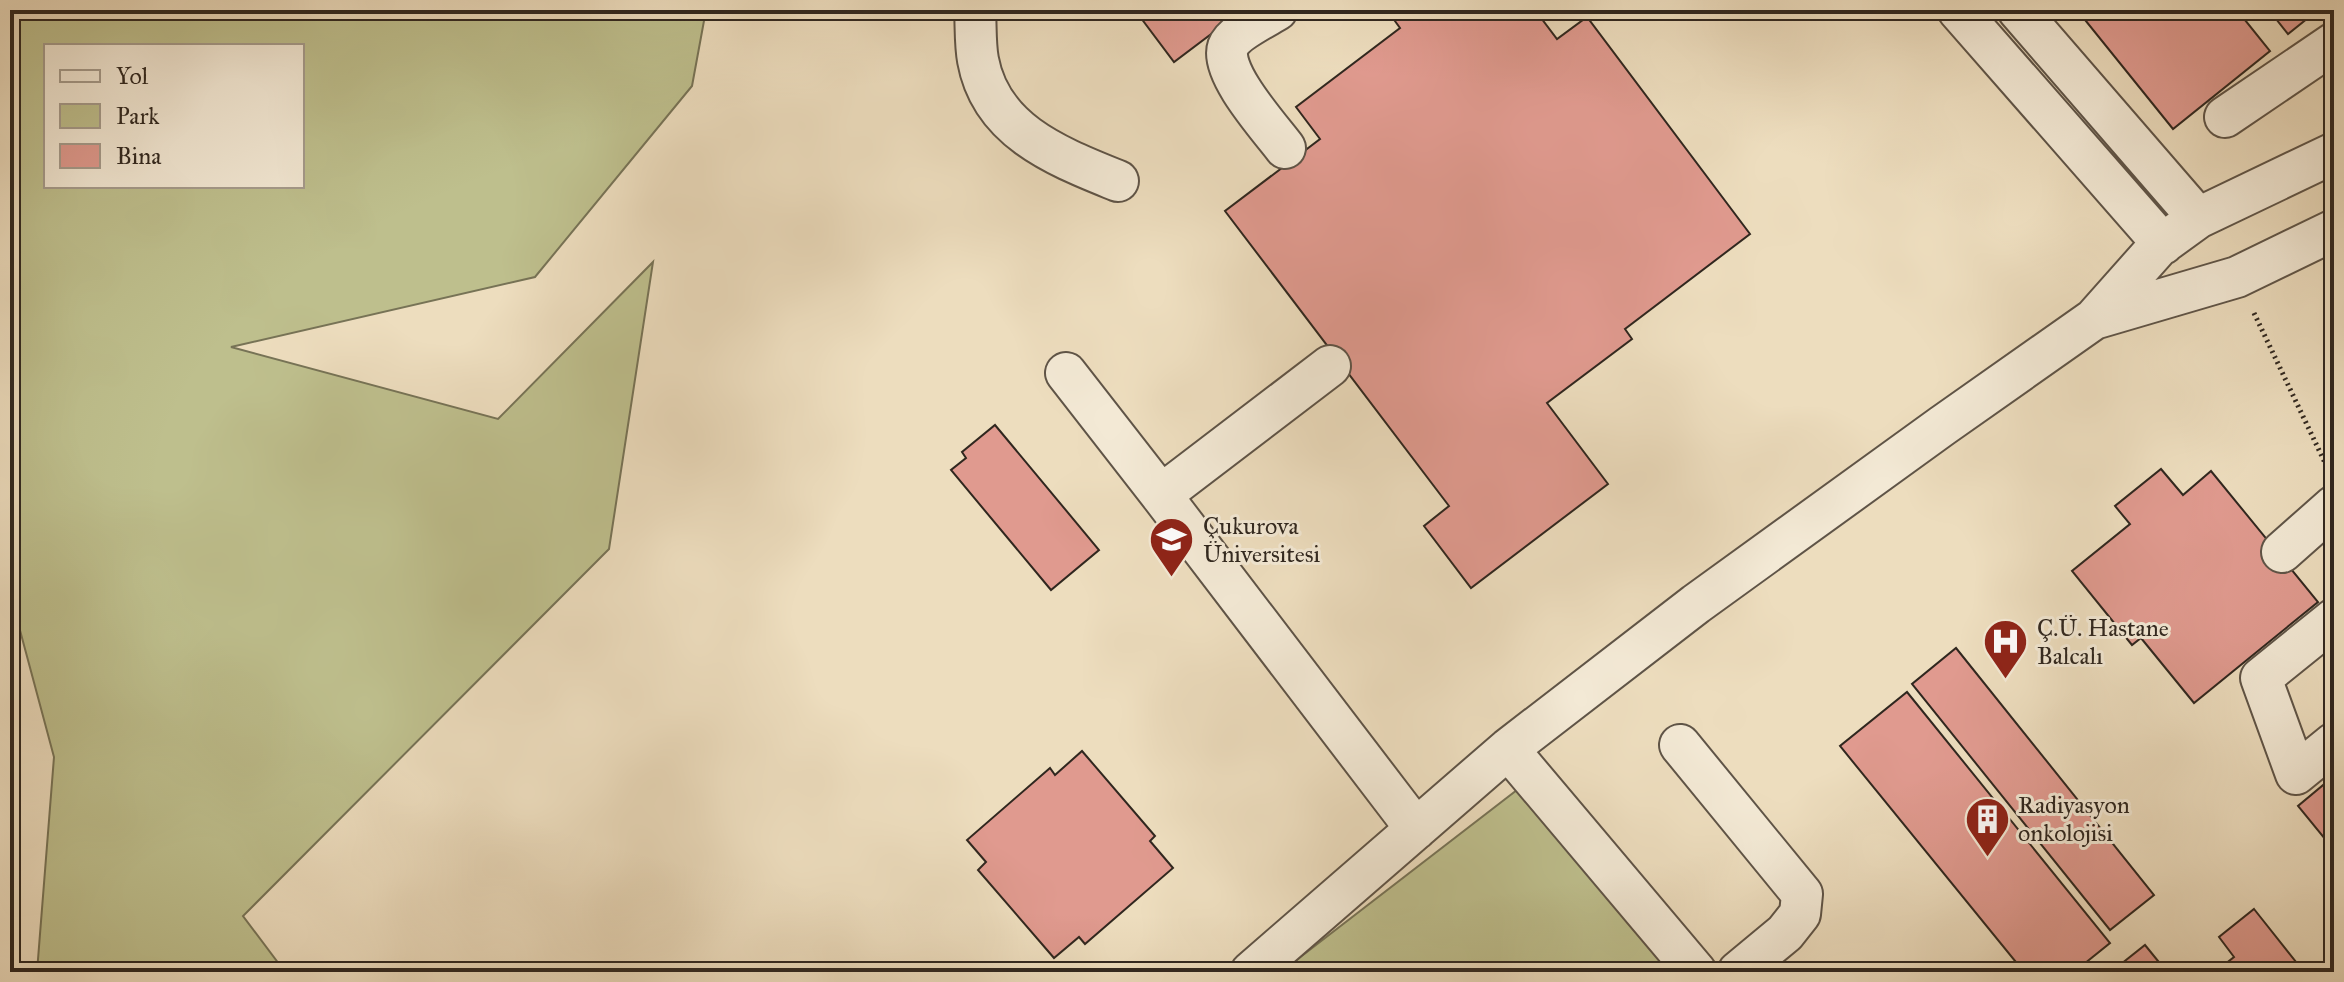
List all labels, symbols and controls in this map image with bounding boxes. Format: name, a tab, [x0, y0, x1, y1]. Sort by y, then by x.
legend	[44, 44, 304, 188]
text: Yol	[116, 61, 149, 91]
text: Park	[116, 101, 160, 131]
text: Bina	[116, 141, 162, 171]
place label: Çukurova Üniversitesi	[1203, 511, 1320, 569]
school or university icon: Çukurova Üniversitesi	[1148, 516, 1196, 579]
place label: Ç.Ü. Hastane Balcalı	[2037, 613, 2169, 671]
hospital icon: Ç.Ü. Hastane Balcalı	[1982, 618, 2030, 681]
place label: Radiyasyon onkolojisi	[2018, 790, 2130, 848]
building icon: Radiyasyon onkolojisi	[1963, 795, 2011, 858]

